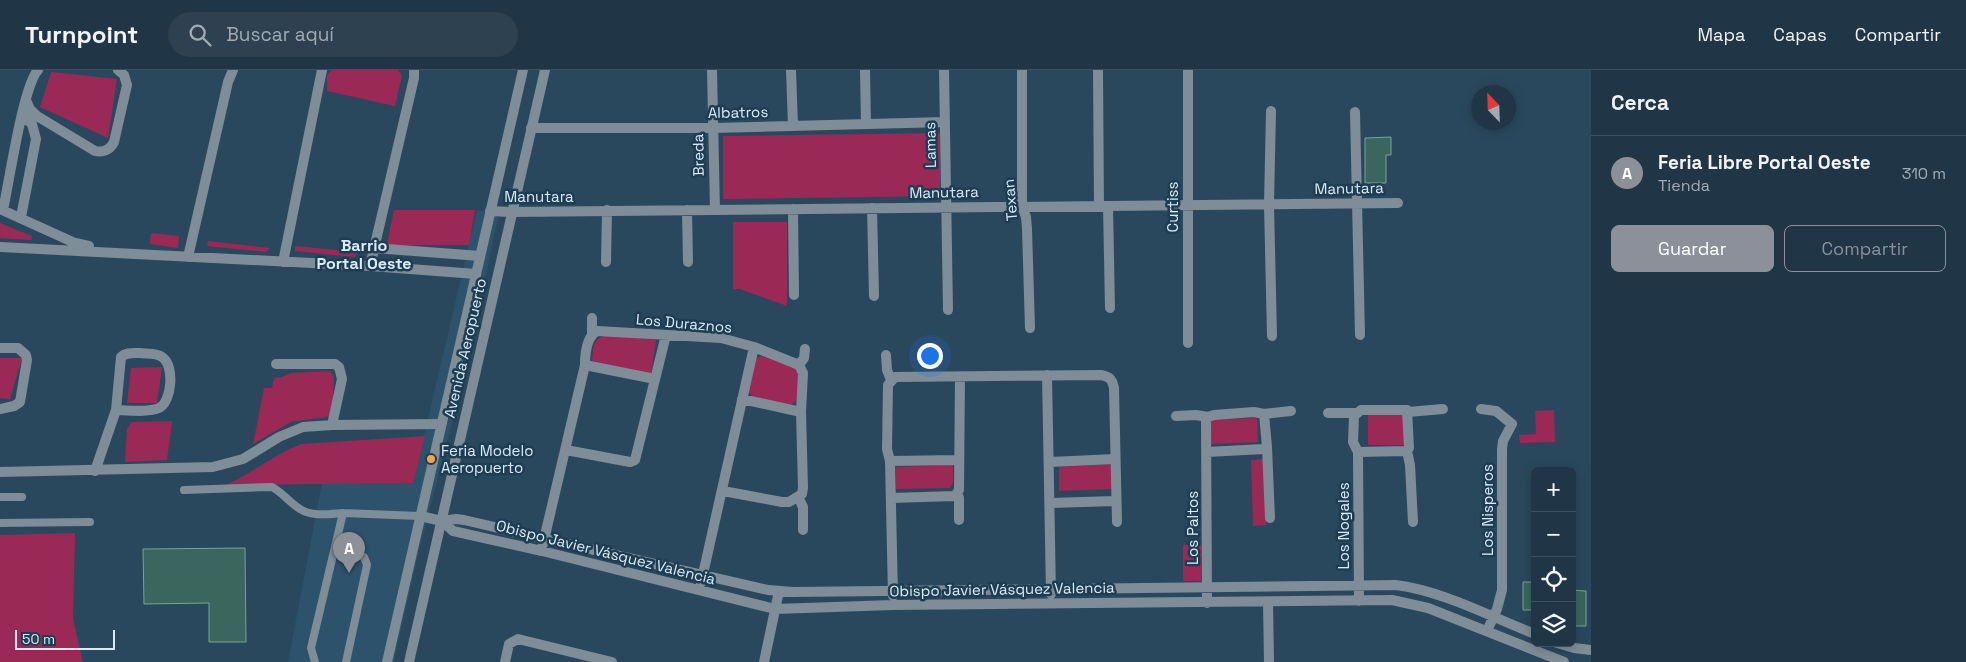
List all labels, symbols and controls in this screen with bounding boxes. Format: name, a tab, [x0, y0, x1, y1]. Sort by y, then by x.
search box	[168, 12, 518, 57]
text: Turnpoint	[25, 19, 138, 50]
icon: search	[186, 21, 214, 49]
text: Buscar aquí	[226, 22, 334, 47]
text: Mapa	[1697, 23, 1745, 46]
text: Capas	[1773, 23, 1827, 46]
text: Compartir	[1855, 23, 1941, 46]
north arrow	[1471, 85, 1516, 130]
text: Cerca	[1611, 89, 1669, 116]
street label: Albatros	[708, 102, 768, 122]
street label: Lamas	[920, 122, 940, 168]
street label: Breda	[688, 133, 708, 176]
text: Feria Libre Portal Oeste	[1658, 150, 1871, 175]
text: A	[1622, 163, 1632, 184]
text: 310 m	[1902, 163, 1946, 184]
text: Tienda	[1658, 175, 1710, 196]
street label: Texan	[999, 178, 1021, 222]
street label: Manutara	[1314, 178, 1384, 198]
street label: Curtiss	[1163, 181, 1182, 232]
street label: Manutara	[909, 182, 979, 202]
street label: Manutara	[504, 187, 574, 206]
button: Guardar	[1611, 225, 1774, 272]
button: Compartir	[1784, 225, 1946, 272]
district label: Barrio Portal Oeste	[317, 235, 411, 274]
street label: Avenida Aeropuerto	[440, 276, 490, 420]
street label: Los Duraznos	[635, 309, 733, 337]
your location	[917, 343, 943, 369]
place label: Feria Modelo Aeropuerto	[441, 441, 533, 477]
marker: Feria Modelo Aeropuerto	[425, 453, 437, 465]
street label: Los Nisperos	[1478, 464, 1497, 556]
map controls	[1531, 467, 1576, 647]
button: +	[1531, 467, 1576, 512]
street label: Los Nogales	[1334, 482, 1353, 570]
street label: Los Paltos	[1183, 491, 1202, 565]
button: −	[1531, 512, 1576, 557]
street label: Obispo Javier Vásquez Valencia	[494, 516, 718, 589]
pin: A	[333, 532, 365, 573]
button: locate	[1531, 557, 1576, 602]
street label: Obispo Javier Vásquez Valencia	[889, 578, 1115, 600]
button: layers	[1531, 602, 1576, 647]
scale bar	[15, 627, 115, 650]
text: 50 m	[22, 630, 55, 648]

